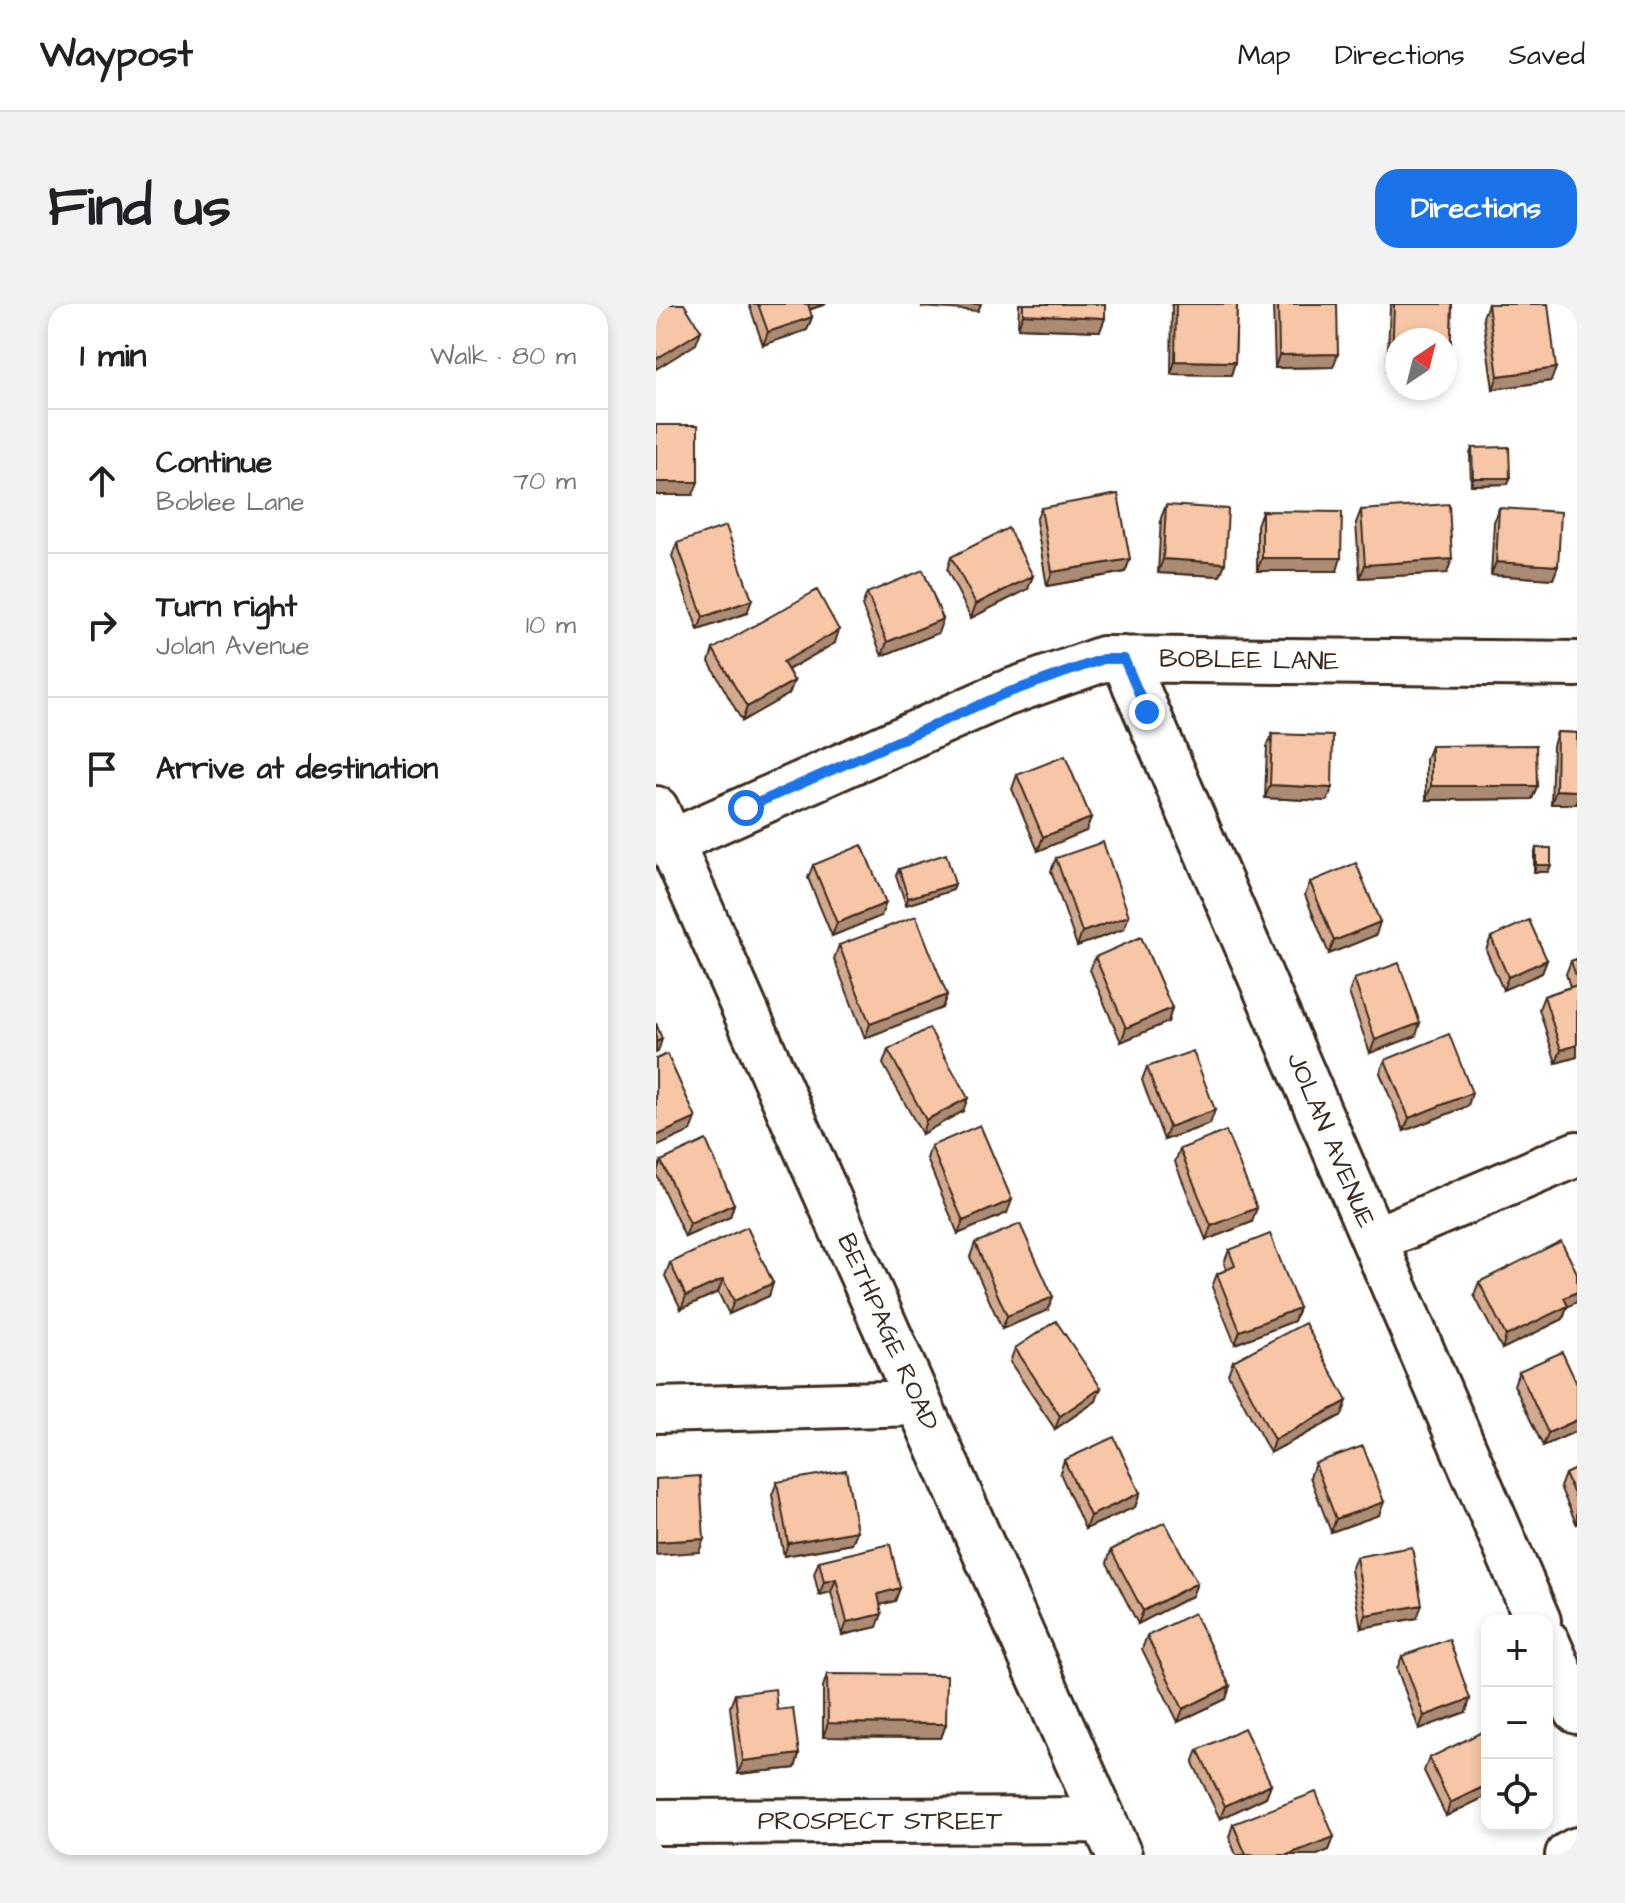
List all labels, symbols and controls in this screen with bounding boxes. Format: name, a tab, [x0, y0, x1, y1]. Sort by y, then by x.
text: Waypost	[40, 29, 193, 81]
text: Map	[1238, 36, 1291, 75]
text: Directions	[1335, 36, 1465, 75]
text: Saved	[1509, 36, 1585, 75]
text: Find us	[48, 169, 231, 247]
button: Directions	[1375, 169, 1577, 248]
north arrow	[1385, 328, 1457, 400]
text: 1 min	[80, 332, 147, 380]
text: Walk · 80 m	[430, 338, 576, 374]
text: Continue	[156, 442, 272, 484]
icon: ahead	[80, 459, 124, 503]
text: 70 m	[513, 463, 576, 499]
text: Boblee Lane	[156, 484, 305, 520]
text: Turn right	[156, 586, 297, 628]
icon: right	[80, 603, 124, 647]
text: 10 m	[526, 607, 576, 643]
text: Jolan Avenue	[156, 628, 310, 664]
street label: BOBLEE LANE	[1159, 640, 1339, 680]
route end	[1129, 694, 1165, 730]
icon: arrive	[80, 747, 124, 791]
text: Arrive at destination	[156, 748, 438, 790]
route start	[728, 790, 764, 826]
street label: JOLAN AVENUE	[1278, 1047, 1384, 1233]
street label: BETHPAGE ROAD	[828, 1228, 948, 1436]
map controls	[1481, 1615, 1553, 1831]
button: +	[1481, 1615, 1553, 1687]
button: −	[1481, 1687, 1553, 1759]
button: locate	[1481, 1759, 1553, 1831]
street label: PROSPECT STREET	[758, 1803, 1003, 1839]

